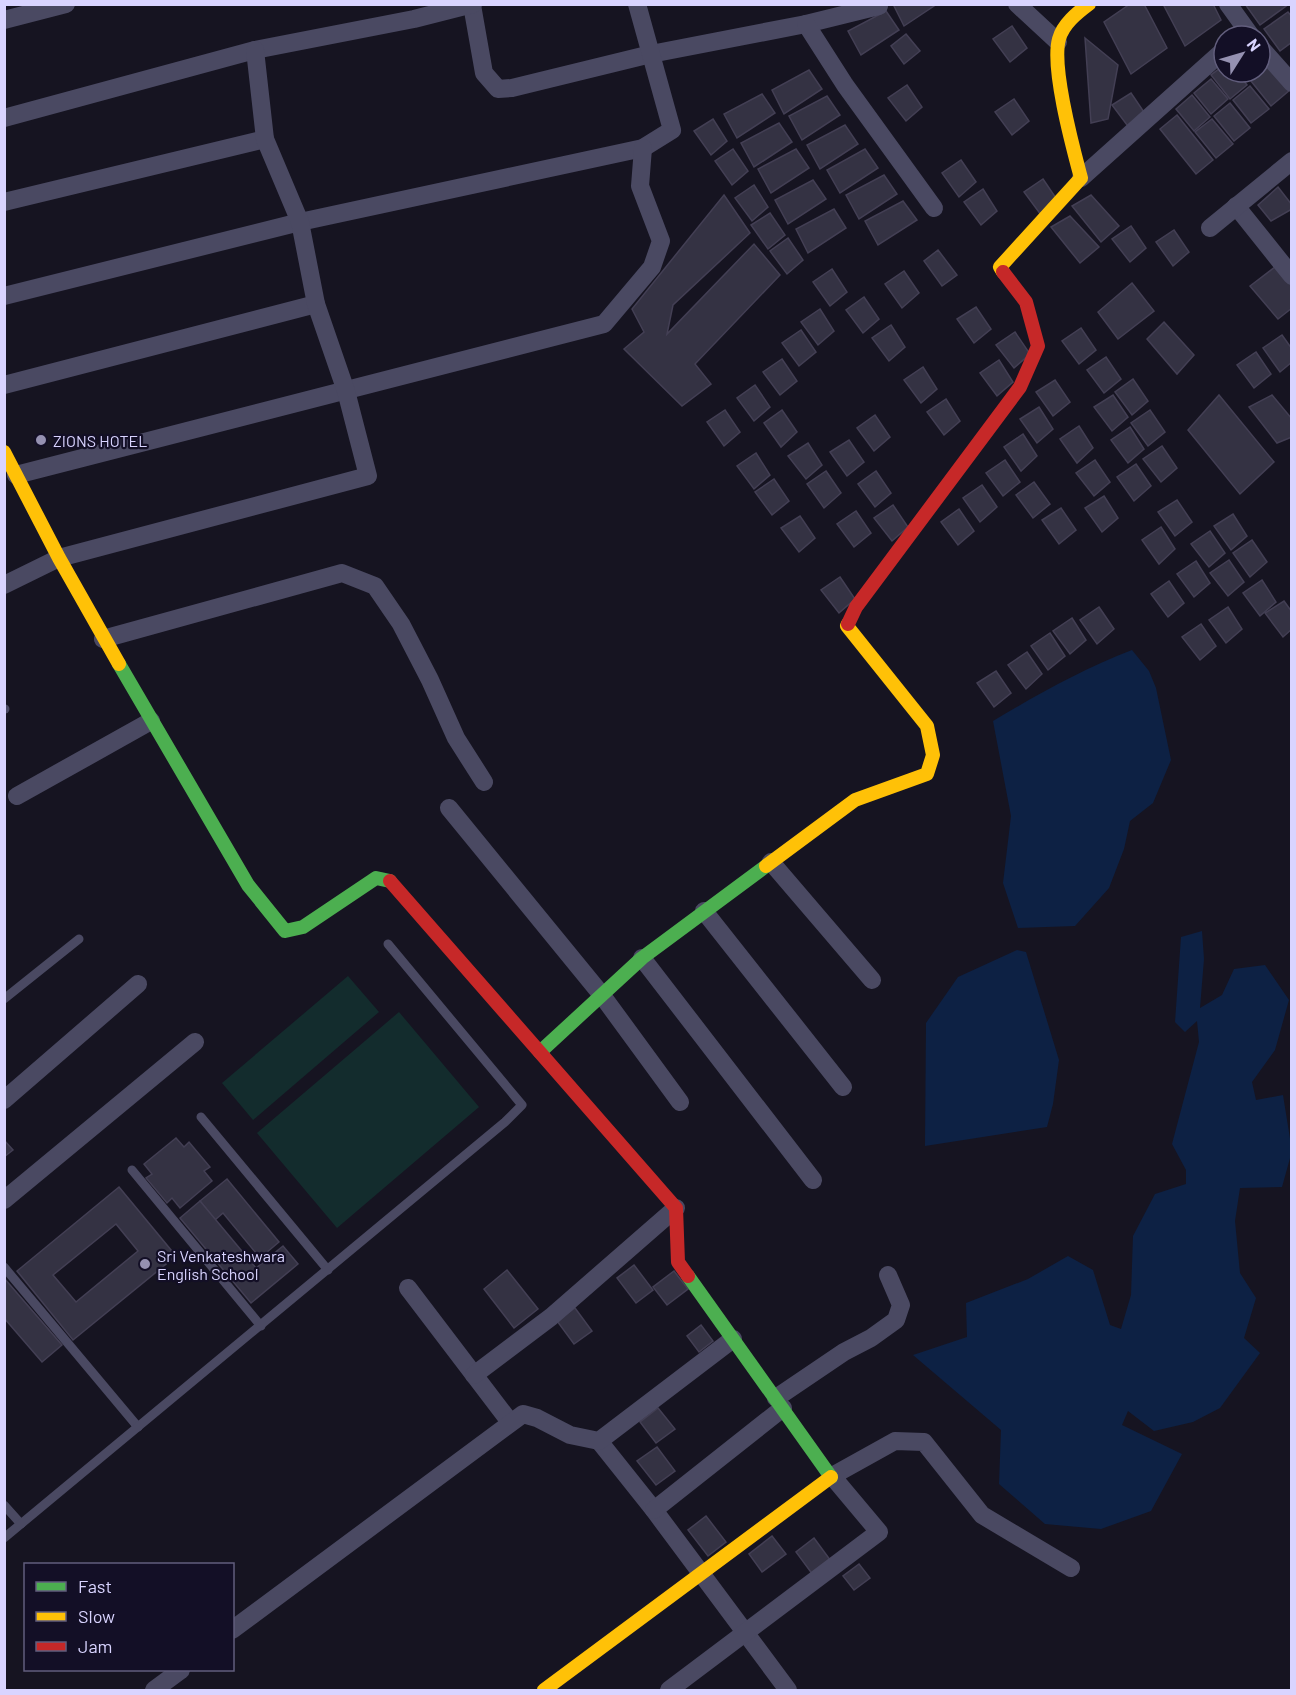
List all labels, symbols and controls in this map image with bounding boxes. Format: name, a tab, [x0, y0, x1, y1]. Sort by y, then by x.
north arrow	[1212, 24, 1272, 84]
text: N	[1244, 35, 1265, 55]
place label: ZIONS HOTEL	[53, 431, 147, 450]
marker: ZIONS HOTEL	[34, 433, 48, 447]
place label: Sri Venkateshwara English School	[157, 1246, 285, 1283]
marker: Sri Venkateshwara English School	[138, 1257, 152, 1271]
legend	[24, 1563, 234, 1671]
text: Fast	[78, 1575, 112, 1597]
text: Slow	[78, 1605, 115, 1627]
text: Jam	[78, 1635, 112, 1657]

